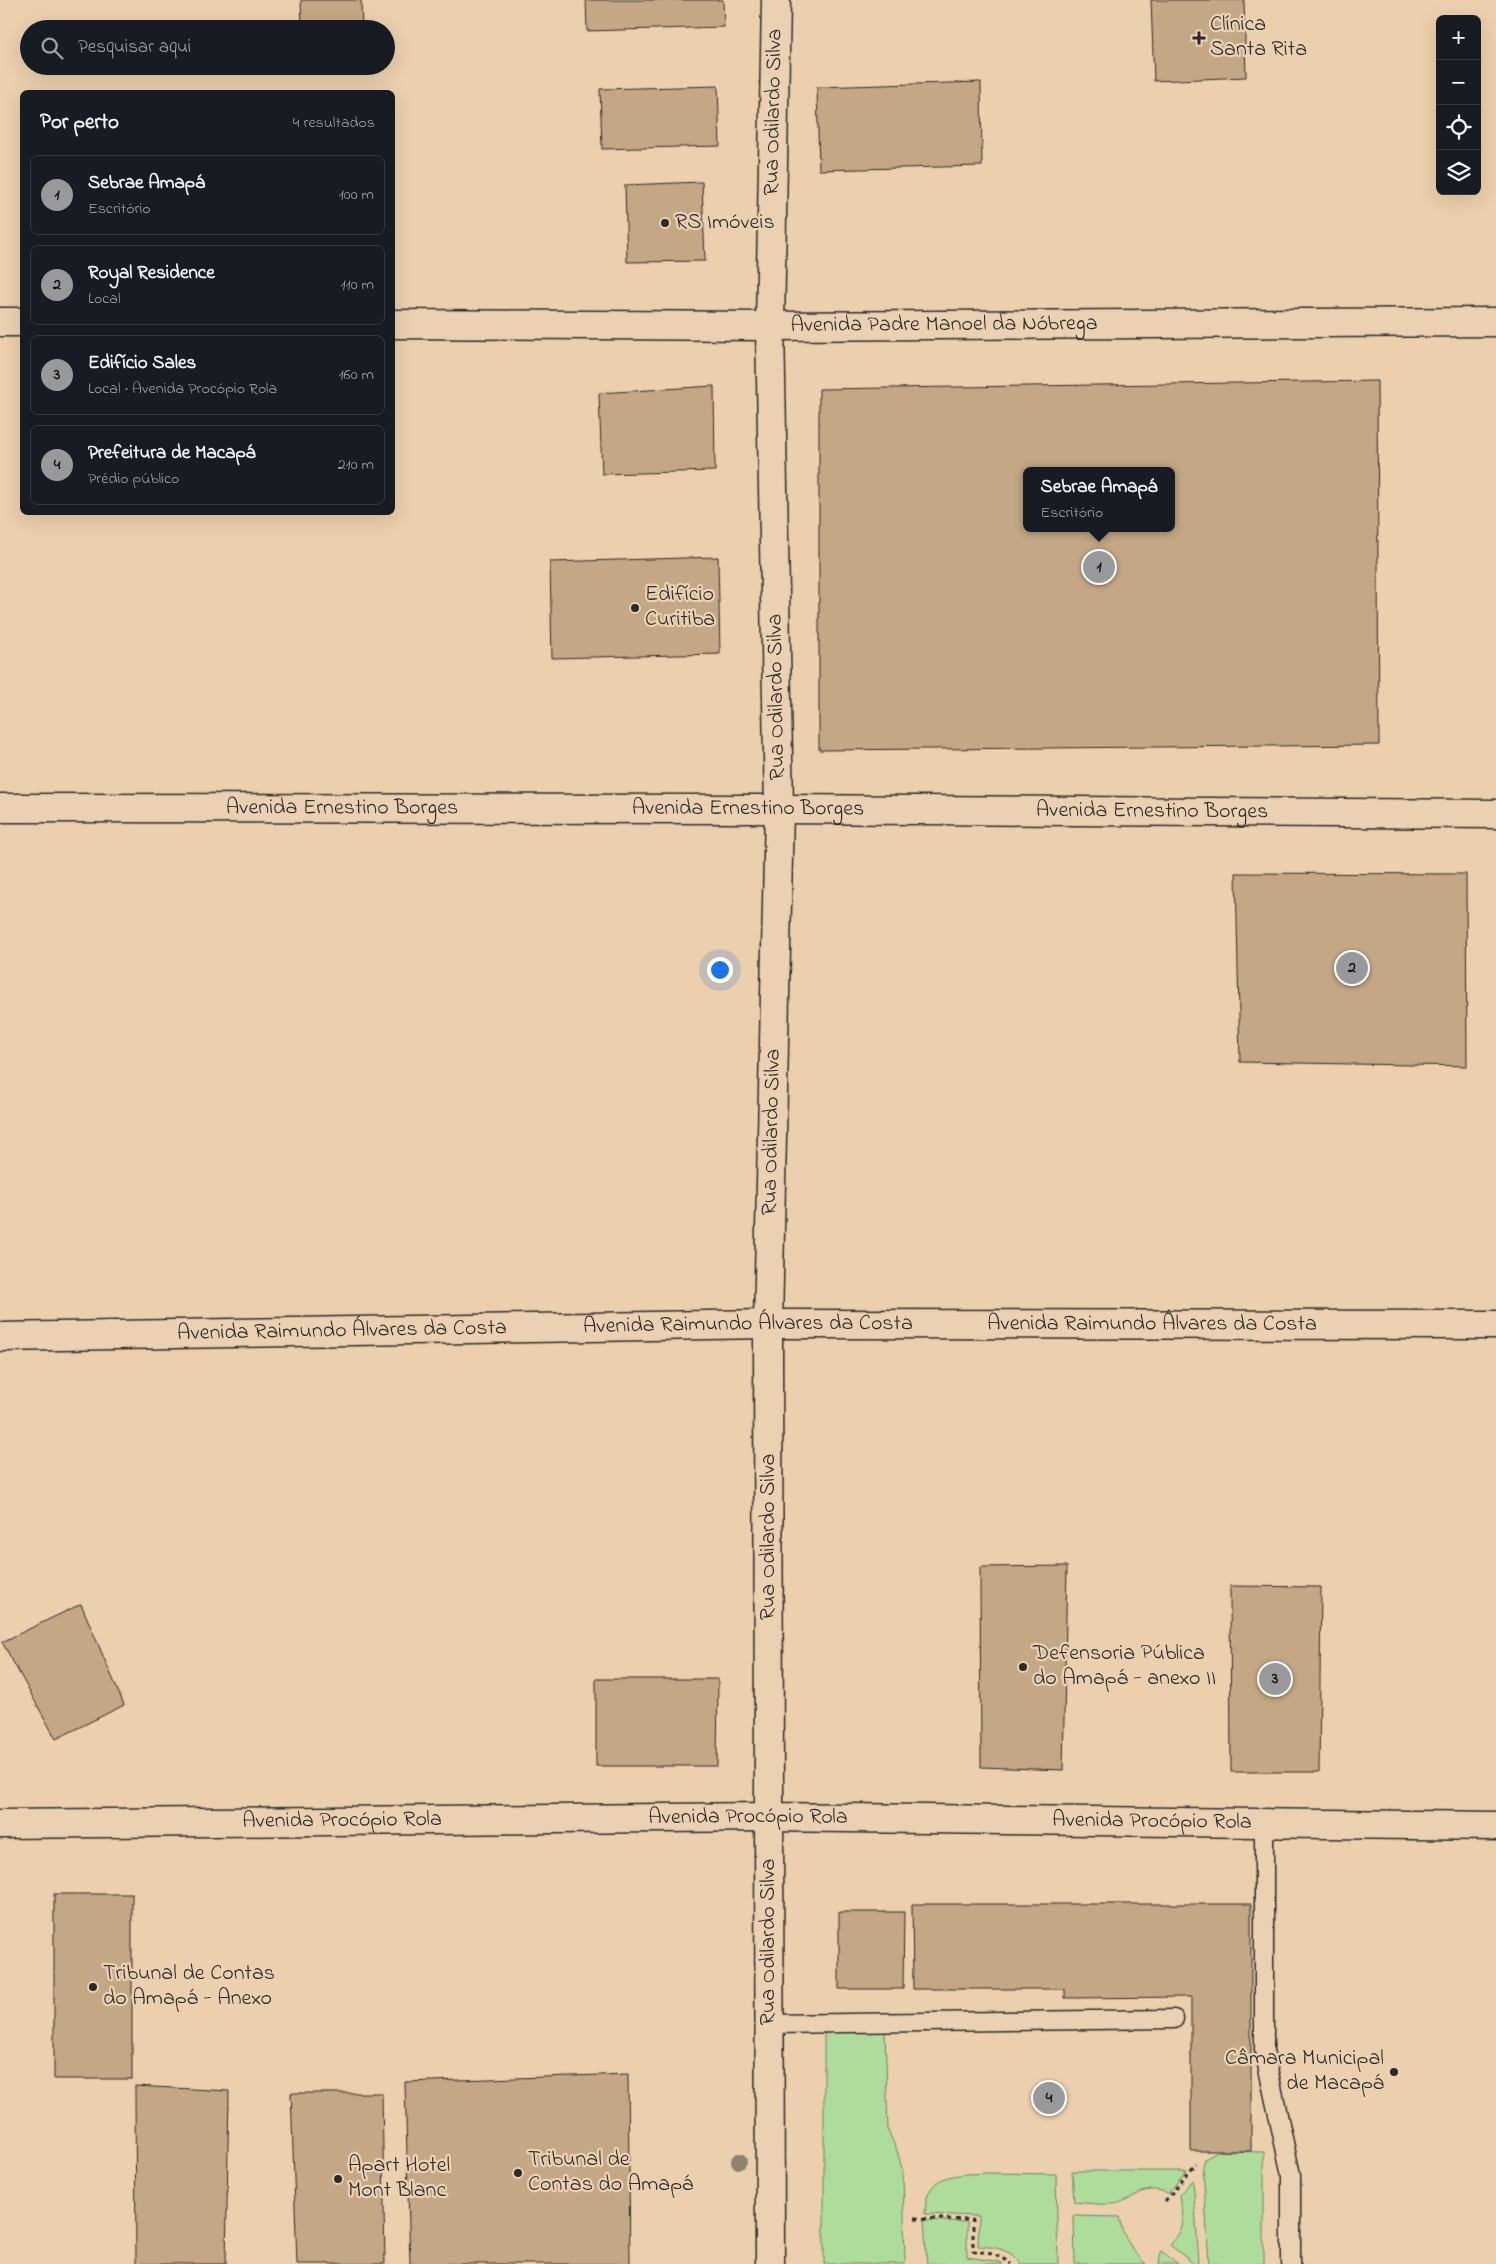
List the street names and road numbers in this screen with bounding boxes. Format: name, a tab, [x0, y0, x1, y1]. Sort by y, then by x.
street label: Rua Odilardo Silva	[756, 29, 791, 196]
street label: Avenida Padre Manoel da Nóbrega	[790, 308, 1098, 342]
street label: Rua Odilardo Silva	[760, 613, 794, 781]
street label: Avenida Ernestino Borges	[226, 792, 458, 826]
street label: Avenida Ernestino Borges	[632, 793, 864, 826]
street label: Avenida Ernestino Borges	[1036, 795, 1268, 829]
street label: Rua Odilardo Silva	[754, 1048, 790, 1216]
street label: Avenida Raimundo Álvares da Costa	[583, 1308, 913, 1343]
street label: Avenida Raimundo Álvares da Costa	[987, 1308, 1317, 1341]
street label: Avenida Raimundo Álvares da Costa	[177, 1312, 507, 1350]
street label: Rua Odilardo Silva	[753, 1454, 785, 1620]
street label: Avenida Procópio Rola	[648, 1801, 848, 1834]
street label: Avenida Procópio Rola	[242, 1804, 442, 1838]
street label: Avenida Procópio Rola	[1052, 1805, 1252, 1839]
street label: Rua Odilardo Silva	[753, 1859, 785, 2025]

